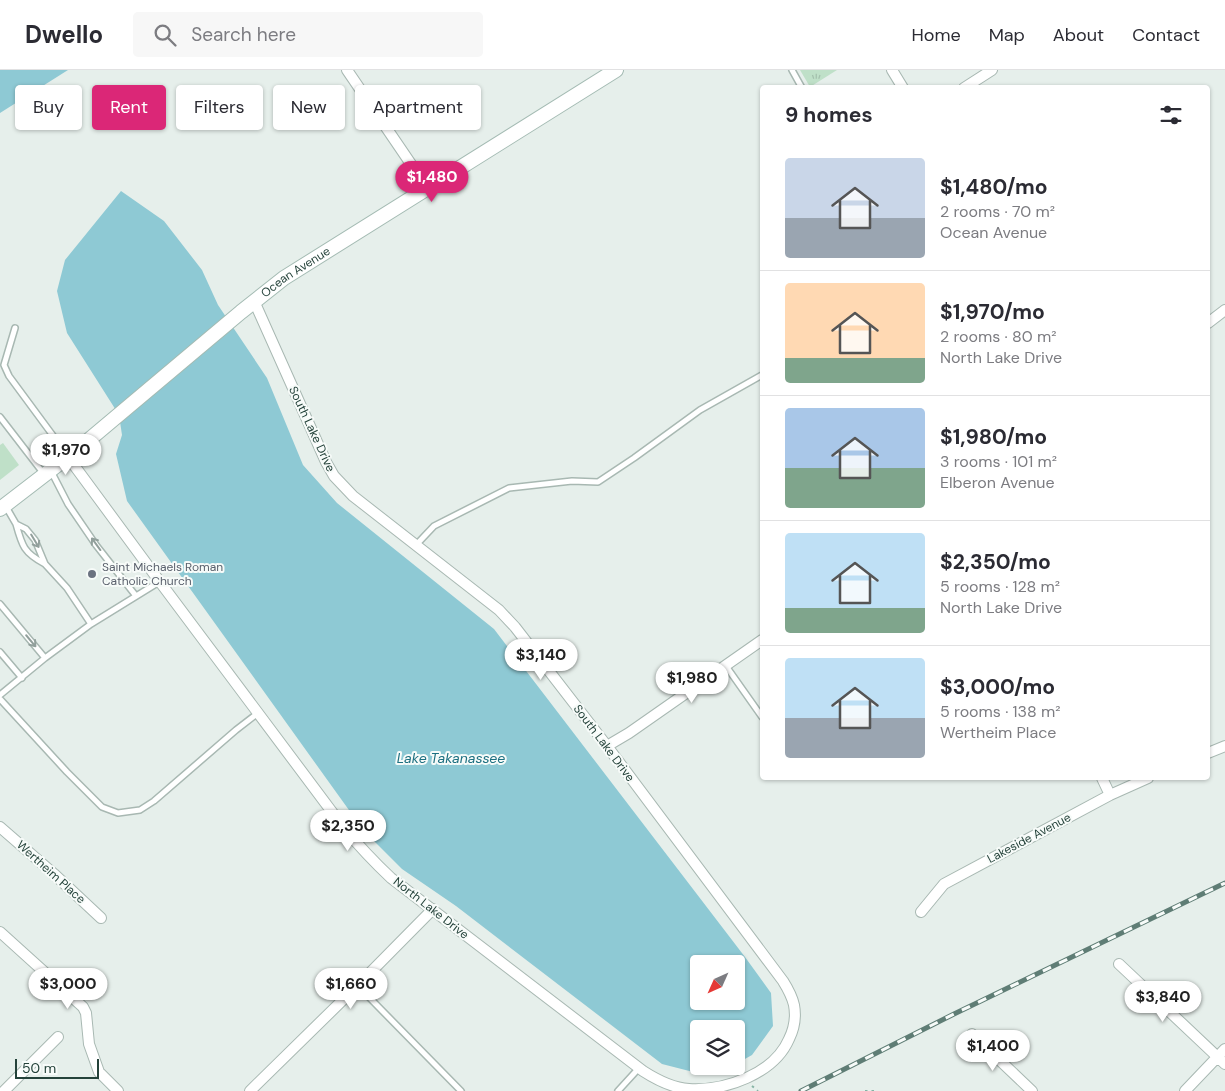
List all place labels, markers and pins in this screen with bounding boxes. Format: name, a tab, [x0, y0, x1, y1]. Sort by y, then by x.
pin: $1,480	[391, 160, 473, 203]
pin: $1,970	[25, 434, 107, 476]
place label: Saint Michaels Roman Catholic Church	[102, 559, 223, 589]
marker: Saint Michaels Roman Catholic Church	[86, 568, 98, 580]
pin: $3,140	[500, 638, 582, 681]
pin: $1,980	[651, 662, 733, 704]
pin: $2,350	[307, 810, 389, 852]
pin: $3,000	[27, 968, 109, 1010]
pin: $1,660	[310, 968, 392, 1010]
pin: $3,840	[1122, 980, 1204, 1023]
pin: $1,400	[952, 1030, 1034, 1072]

